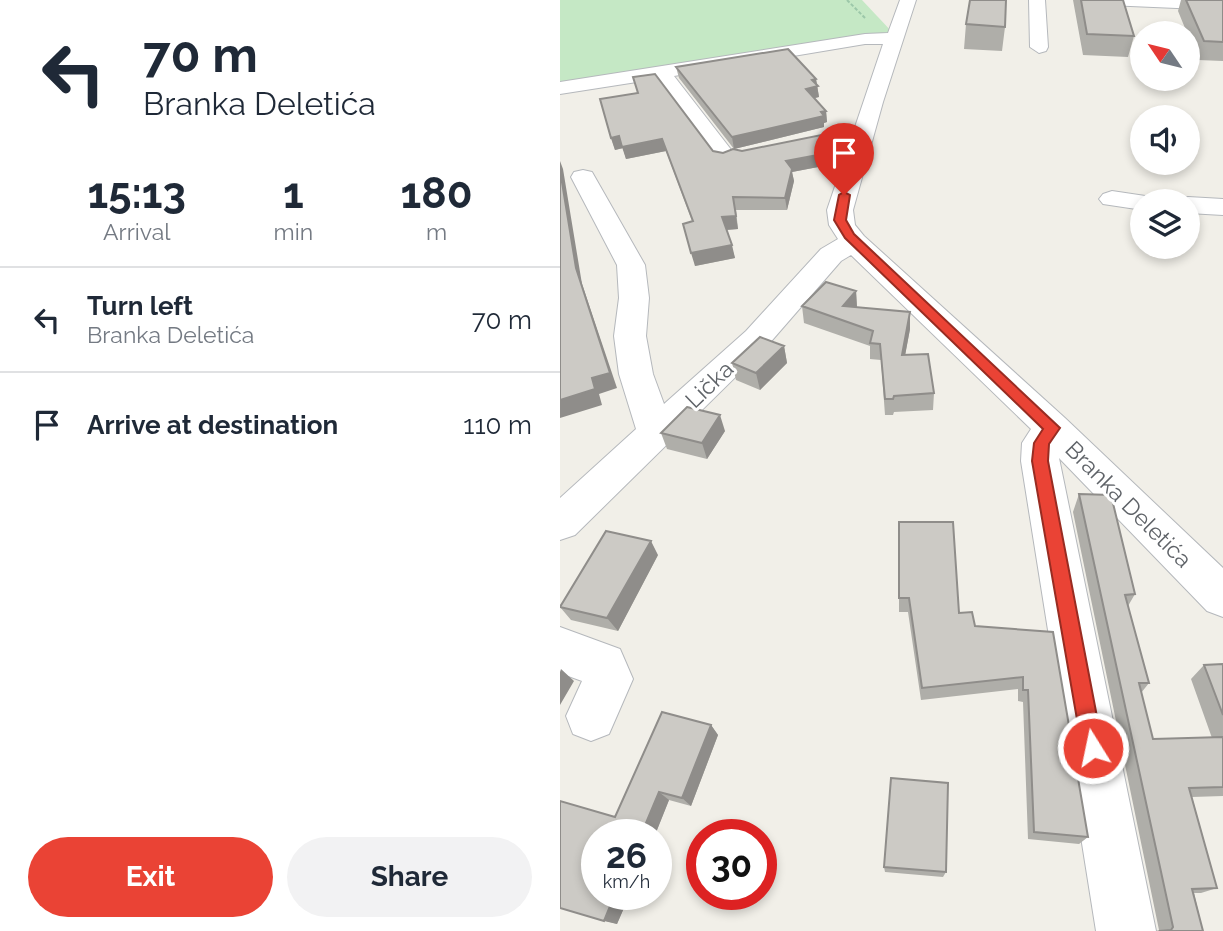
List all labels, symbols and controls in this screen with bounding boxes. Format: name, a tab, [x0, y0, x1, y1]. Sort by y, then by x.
north arrow	[1130, 21, 1200, 91]
map controls	[1130, 21, 1200, 259]
text: 70 m	[143, 26, 258, 83]
icon: left	[28, 28, 119, 119]
text: Branka Deletića	[143, 85, 376, 122]
button: sound	[1130, 105, 1200, 175]
pin	[814, 123, 874, 195]
icon: arrive	[825, 134, 863, 172]
text: 15:13	[87, 169, 186, 218]
text: 1	[283, 169, 304, 218]
text: 180	[401, 169, 473, 218]
button: layers	[1130, 189, 1200, 259]
text: Arrival	[103, 218, 171, 245]
text: min	[274, 218, 313, 245]
text: m	[426, 218, 447, 245]
text: Turn left	[87, 291, 193, 321]
icon: left	[28, 301, 66, 339]
text: 70 m	[472, 305, 532, 335]
text: Branka Deletića	[87, 321, 254, 348]
street label: Lička	[680, 355, 738, 413]
icon: arrive	[28, 406, 66, 444]
text: Arrive at destination	[87, 410, 338, 440]
text: 110 m	[463, 410, 532, 440]
street label: Branka Deletića	[1060, 435, 1198, 573]
position arrow	[1056, 711, 1130, 785]
speed limit sign: 30	[686, 819, 777, 910]
text: 26	[606, 835, 647, 876]
button: Exit	[28, 837, 273, 917]
button: Share	[287, 837, 532, 917]
text: km/h	[603, 871, 650, 892]

